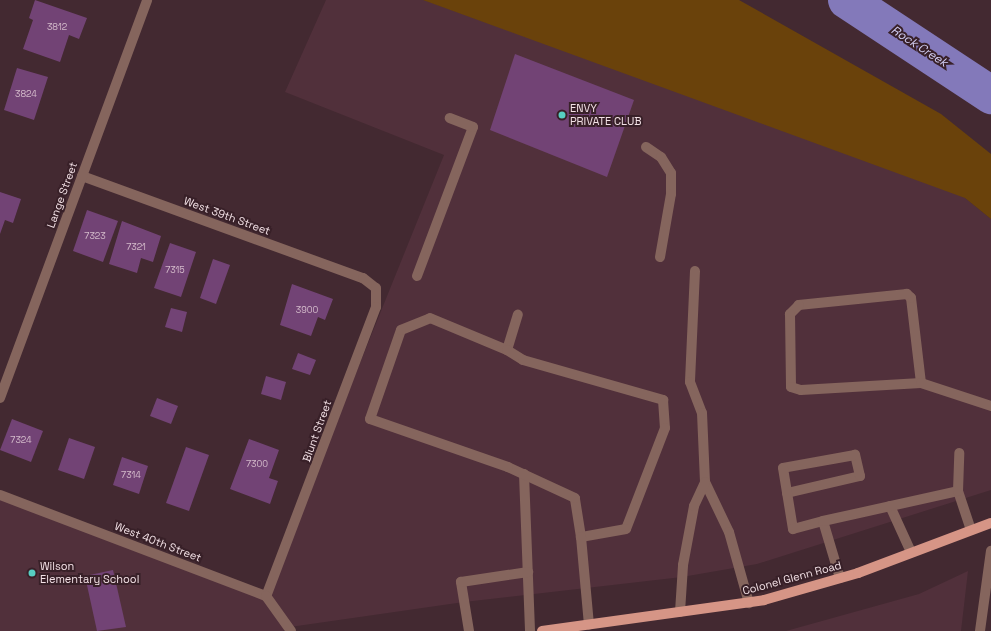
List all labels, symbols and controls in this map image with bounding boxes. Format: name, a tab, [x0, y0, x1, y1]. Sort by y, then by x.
house number: 3812	[47, 22, 67, 32]
water label: Rock Creek	[888, 23, 950, 71]
house number: 3824	[15, 89, 37, 99]
place label: ENVY PRIVATE CLUB	[570, 102, 642, 128]
marker: ENVY PRIVATE CLUB	[557, 110, 567, 120]
street label: Lange Street	[44, 160, 80, 230]
street label: West 39th Street	[182, 194, 272, 238]
house number: 7323	[84, 231, 106, 241]
house number: 7321	[126, 242, 146, 252]
house number: 7315	[165, 265, 185, 275]
house number: 3900	[296, 305, 318, 315]
street label: Blunt Street	[300, 398, 334, 464]
house number: 7324	[10, 435, 32, 445]
house number: 7300	[246, 459, 268, 469]
house number: 7314	[121, 470, 141, 480]
street label: West 40th Street	[113, 519, 203, 565]
street label: Colonel Glenn Road	[741, 558, 843, 598]
place label: Wilson Elementary School	[40, 560, 139, 586]
marker: Wilson Elementary School	[27, 568, 37, 578]

